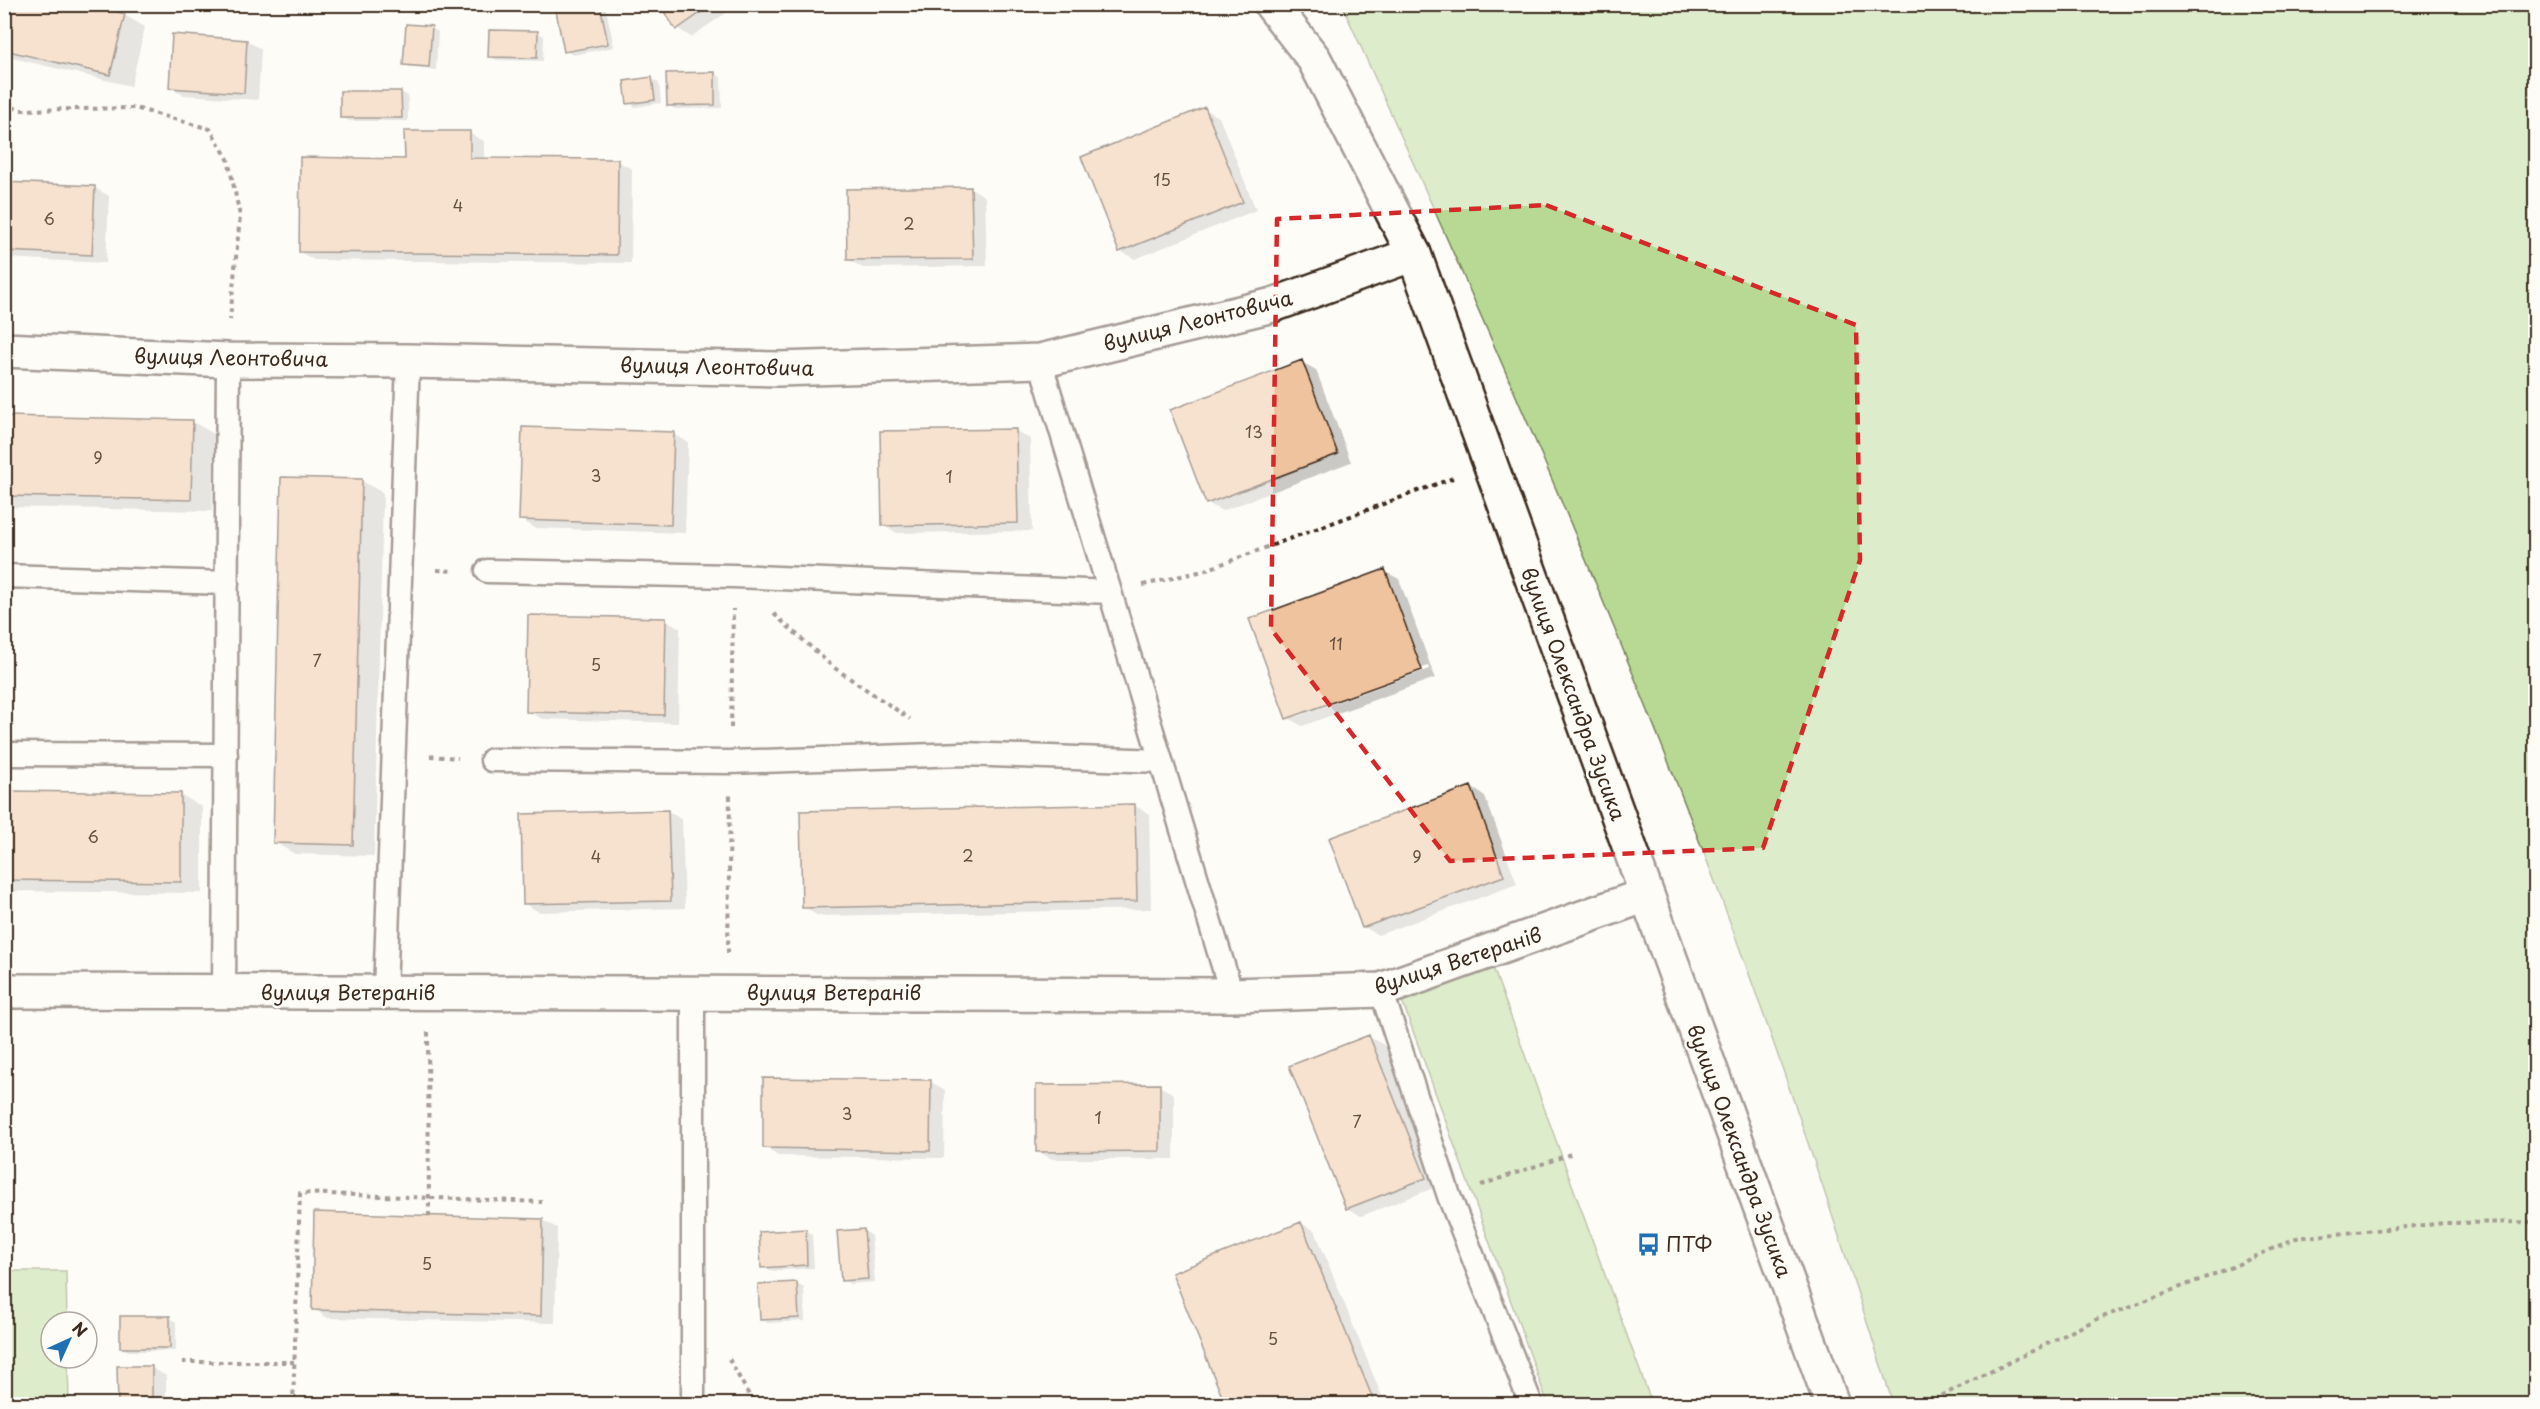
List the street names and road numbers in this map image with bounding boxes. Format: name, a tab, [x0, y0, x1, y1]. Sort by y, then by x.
street label: вулиця Леонтовича	[1100, 282, 1296, 358]
street label: вулиця Леонтовича	[134, 340, 329, 374]
street label: вулиця Леонтовича	[620, 349, 815, 383]
street label: вулиця Олександра Зусика	[1514, 563, 1634, 825]
street label: вулиця Ветеранів	[1370, 919, 1545, 1001]
street label: вулиця Ветеранів	[261, 977, 435, 1007]
street label: вулиця Ветеранів	[747, 977, 921, 1007]
street label: вулиця Олександра Зусика	[1680, 1020, 1800, 1282]

